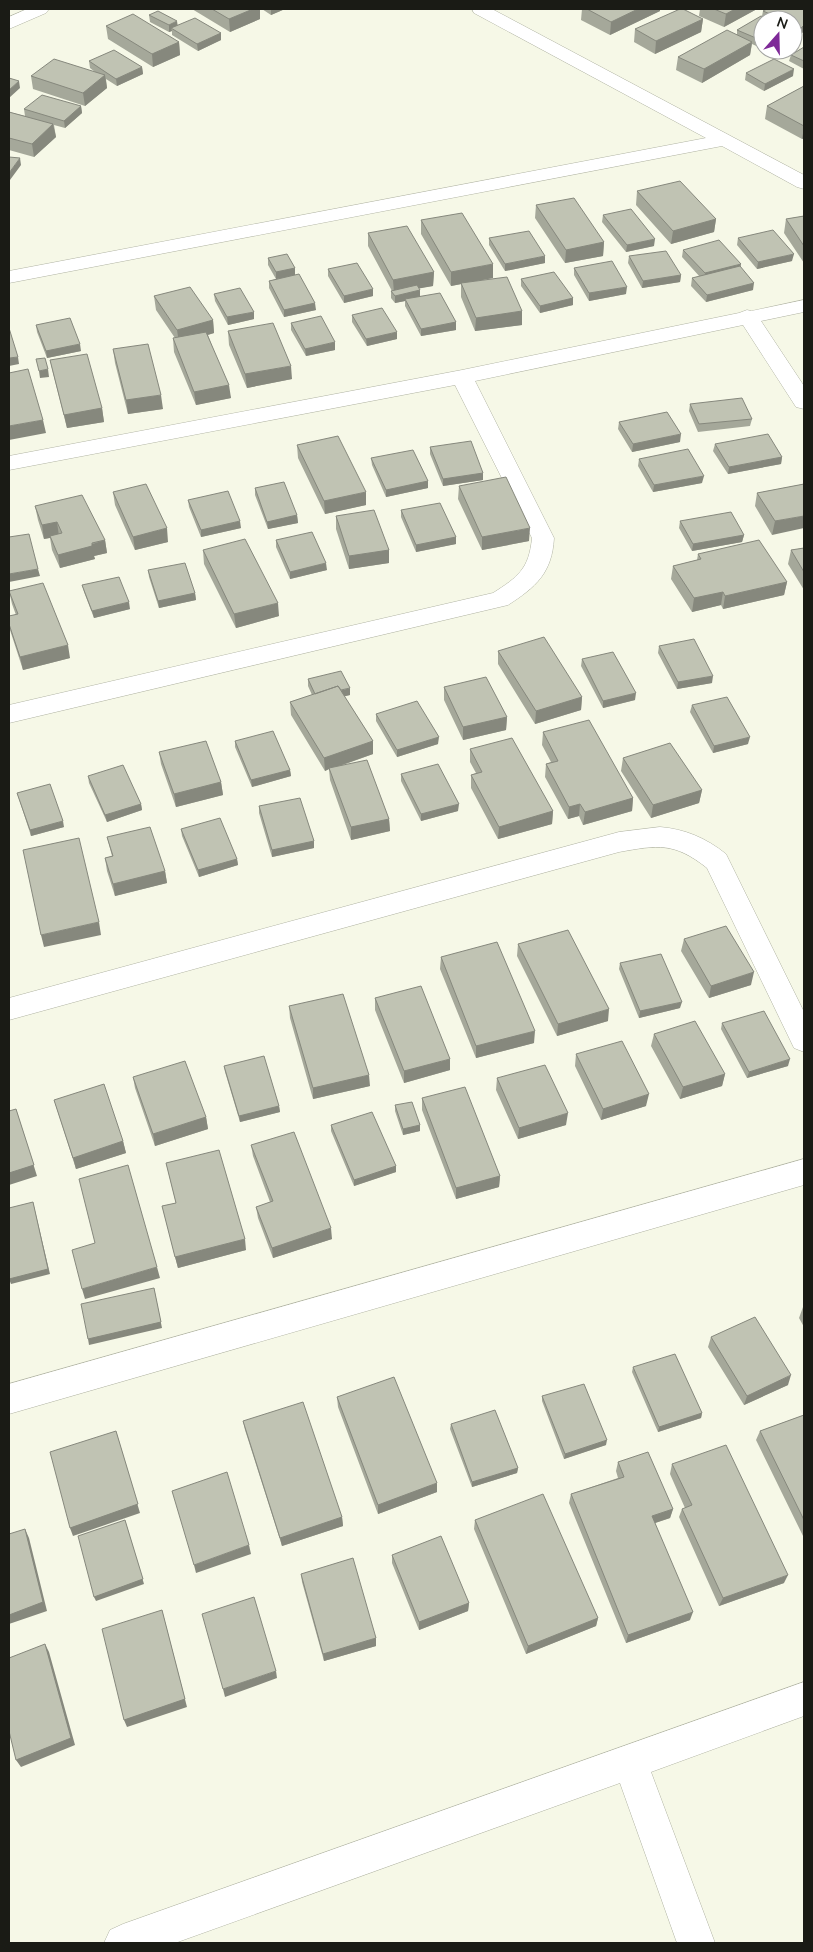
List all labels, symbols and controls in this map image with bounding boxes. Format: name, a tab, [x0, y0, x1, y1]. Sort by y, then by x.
north arrow	[753, 10, 803, 60]
text: N	[774, 13, 790, 33]

